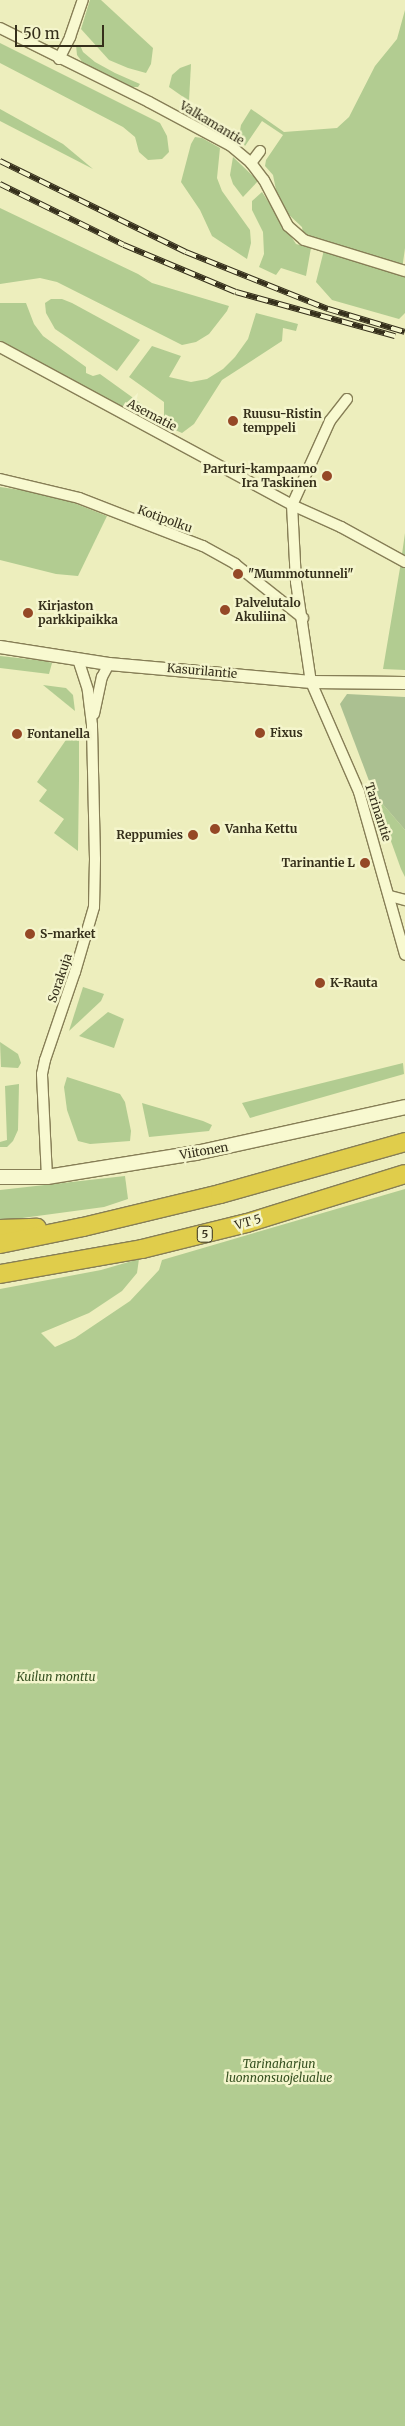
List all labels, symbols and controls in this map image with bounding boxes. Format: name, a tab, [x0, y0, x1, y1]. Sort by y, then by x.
scale bar	[18, 15, 106, 47]
text: 50 m	[23, 24, 60, 43]
street label: Valkamantie	[177, 98, 247, 148]
street label: Asematie	[125, 396, 179, 434]
place label: Ruusu-Ristin temppeli	[243, 407, 322, 435]
marker: Ruusu-Ristin temppeli	[227, 415, 239, 427]
place label: Parturi-kampaamo Ira Taskinen	[203, 462, 317, 490]
marker: Parturi-kampaamo Ira Taskinen	[321, 470, 333, 482]
street label: Kotipolku	[136, 502, 194, 536]
place label: "Mummotunneli"	[248, 567, 354, 581]
marker: "Mummotunneli"	[232, 568, 244, 580]
place label: Palvelutalo Akuliina	[235, 596, 301, 624]
place label: Kirjaston parkkipaikka	[38, 599, 118, 627]
marker: Palvelutalo Akuliina	[219, 604, 231, 616]
marker: Kirjaston parkkipaikka	[22, 607, 34, 619]
street label: Kasurilantie	[166, 661, 238, 681]
place label: Fixus	[270, 726, 303, 740]
place label: Fontanella	[27, 727, 90, 741]
marker: Fixus	[254, 727, 266, 739]
marker: Fontanella	[11, 728, 23, 740]
street label: Tarinantie	[362, 781, 394, 843]
place label: Vanha Kettu	[225, 822, 298, 836]
marker: Vanha Kettu	[209, 823, 221, 835]
place label: Reppumies	[116, 828, 183, 842]
marker: Reppumies	[187, 829, 199, 841]
place label: Tarinantie L	[282, 856, 355, 870]
marker: Tarinantie L	[359, 857, 371, 869]
place label: S-market	[40, 927, 96, 941]
marker: S-market	[24, 928, 36, 940]
street label: Sorakuja	[45, 952, 75, 1004]
place label: K-Rauta	[330, 976, 378, 990]
marker: K-Rauta	[314, 977, 326, 989]
street label: Viitonen	[179, 1140, 229, 1162]
street label: VT 5	[233, 1211, 263, 1233]
road number: 5	[196, 1226, 214, 1242]
park label: Kuilun monttu	[16, 1670, 96, 1684]
park label: Tarinaharjun luonnonsuojelualue	[226, 2057, 332, 2085]

